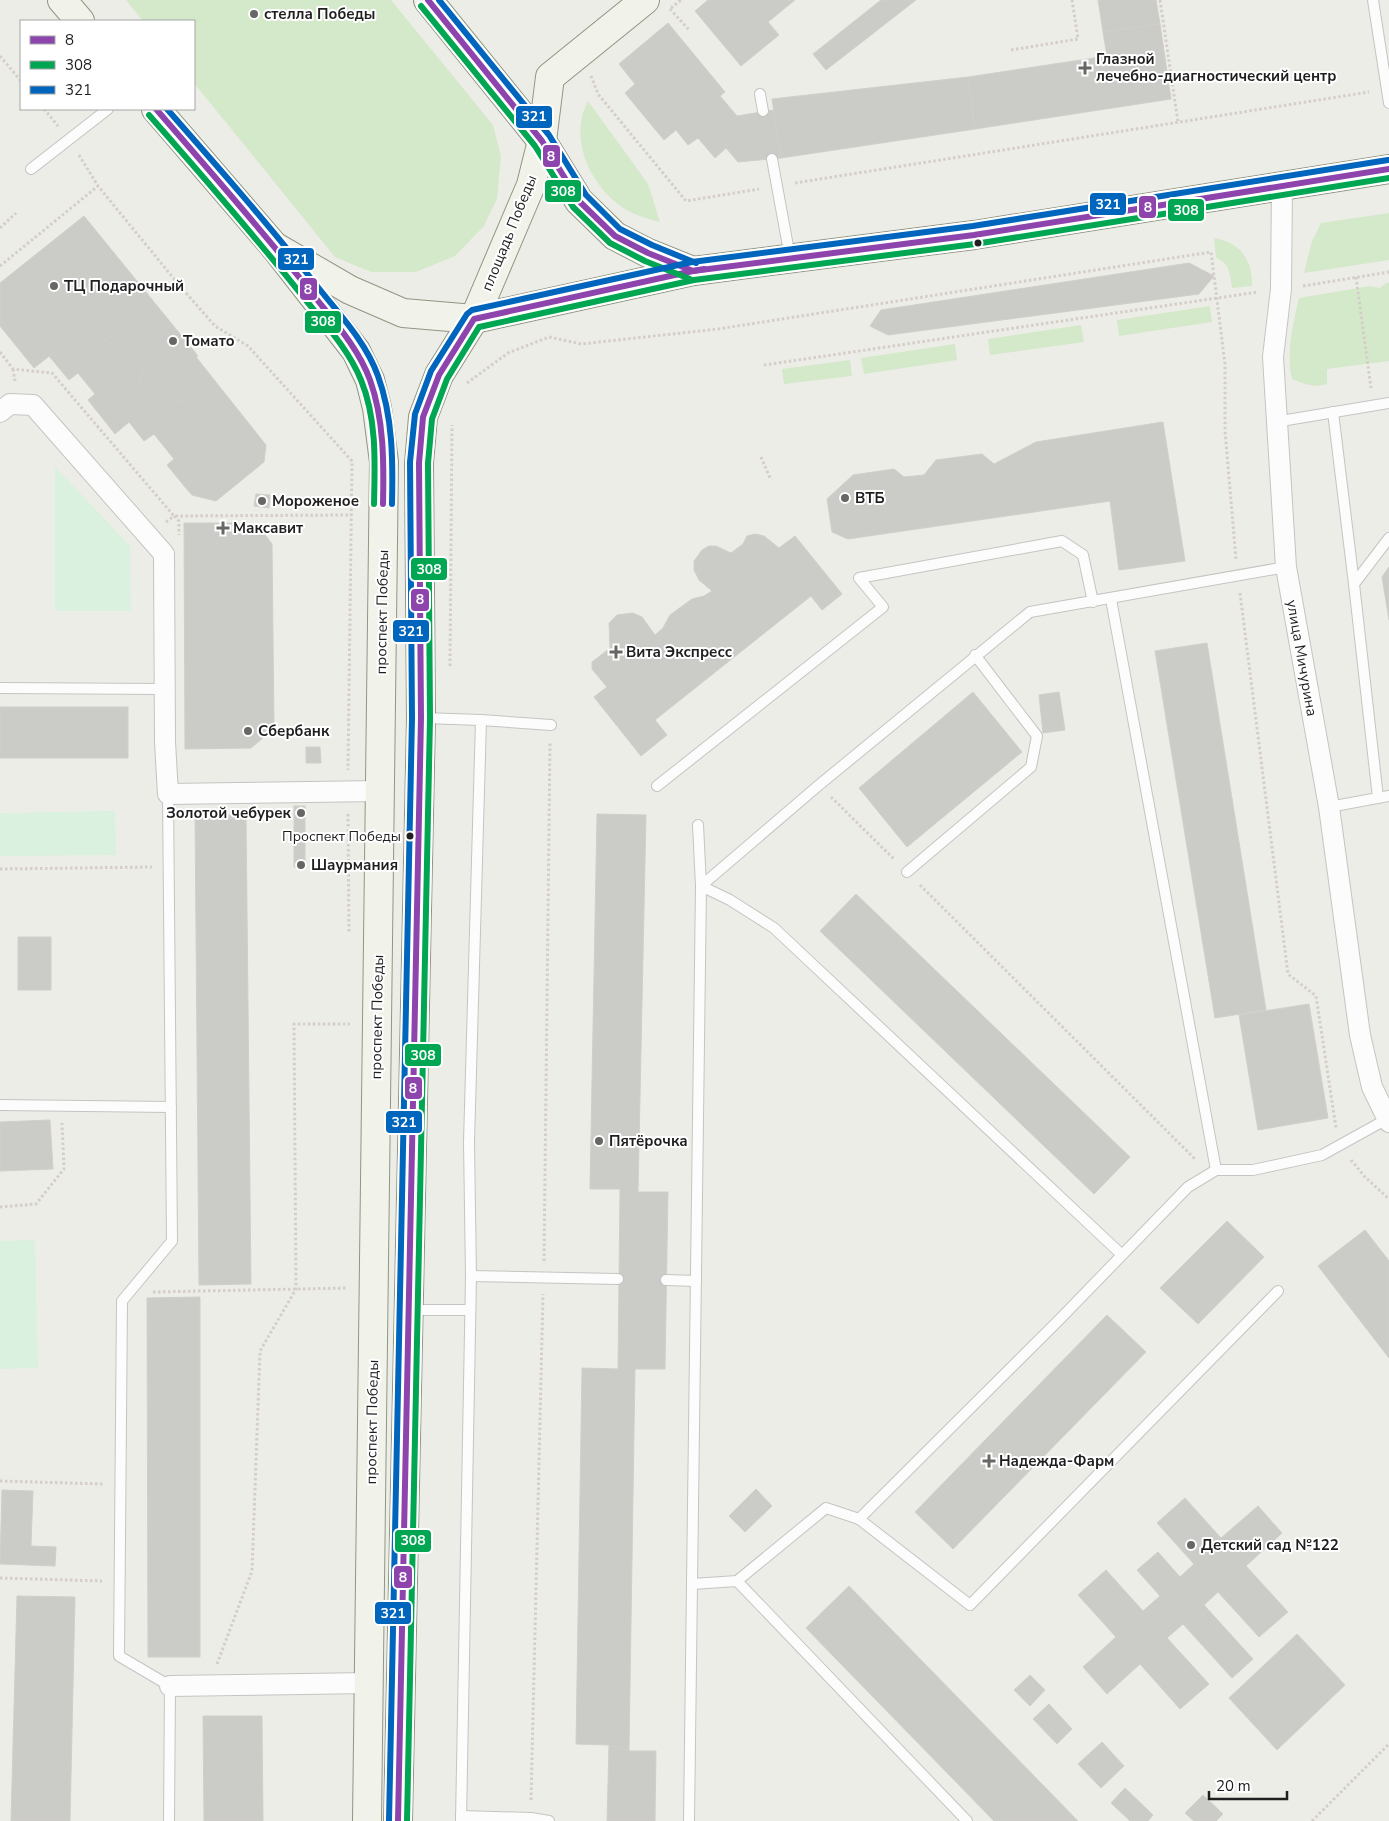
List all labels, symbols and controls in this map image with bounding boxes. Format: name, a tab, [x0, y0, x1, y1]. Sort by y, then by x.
place label: стелла Победы	[264, 4, 375, 24]
marker: стелла Победы	[248, 8, 260, 20]
legend	[20, 20, 195, 110]
text: 8	[65, 30, 74, 50]
place label: Глазной лечебно-диагностический центр	[1096, 49, 1336, 86]
text: 308	[65, 55, 92, 75]
marker: Глазной лечебно-диагностический центр	[1078, 61, 1092, 75]
text: 321	[65, 80, 92, 100]
line badge: 321	[515, 105, 553, 129]
text: 321	[521, 107, 547, 126]
line badge: 8	[542, 144, 561, 168]
text: 8	[547, 147, 555, 166]
street label: площадь Победы	[477, 172, 541, 294]
line badge: 308	[544, 179, 582, 203]
text: 308	[550, 182, 576, 201]
line badge: 321	[1089, 192, 1127, 216]
text: 321	[1095, 195, 1121, 214]
line badge: 8	[1138, 195, 1157, 219]
text: 8	[1144, 198, 1152, 217]
line badge: 308	[1167, 198, 1205, 222]
text: 308	[1173, 201, 1199, 220]
unlabelled marker	[973, 238, 983, 248]
line badge: 321	[277, 247, 315, 271]
text: 321	[283, 250, 309, 269]
place label: ТЦ Подарочный	[64, 276, 184, 296]
line badge: 8	[299, 277, 318, 301]
marker: ТЦ Подарочный	[48, 280, 60, 292]
text: 8	[304, 280, 312, 299]
line badge: 308	[304, 310, 342, 334]
text: 308	[310, 312, 336, 331]
place label: Томато	[183, 331, 235, 351]
marker: Томато	[167, 335, 179, 347]
place label: ВТБ	[855, 488, 885, 508]
place label: Мороженое	[272, 491, 359, 511]
marker: ВТБ	[839, 492, 851, 504]
marker: Мороженое	[256, 495, 268, 507]
place label: Максавит	[233, 518, 303, 538]
marker: Максавит	[217, 522, 229, 534]
street label: проспект Победы	[371, 549, 393, 675]
line badge: 308	[410, 557, 448, 581]
text: 308	[416, 560, 442, 579]
line badge: 8	[410, 588, 430, 612]
text: 8	[416, 590, 424, 609]
street label: улица Мичурина	[1282, 598, 1322, 718]
line badge: 321	[392, 619, 430, 643]
text: 321	[398, 622, 424, 641]
place label: Вита Экспресс	[626, 642, 732, 662]
marker: Вита Экспресс	[610, 646, 622, 658]
place label: Сбербанк	[258, 721, 330, 741]
marker: Сбербанк	[242, 725, 254, 737]
place label: Золотой чебурек	[166, 803, 292, 823]
marker: Золотой чебурек	[295, 807, 307, 819]
place label: Проспект Победы	[282, 827, 401, 846]
marker: Проспект Победы	[405, 831, 415, 841]
place label: Шаурмания	[311, 855, 398, 875]
marker: Шаурмания	[295, 859, 307, 871]
street label: проспект Победы	[366, 954, 388, 1080]
line badge: 308	[404, 1043, 442, 1067]
text: 308	[410, 1046, 436, 1065]
line badge: 8	[404, 1076, 423, 1100]
text: 8	[409, 1079, 417, 1098]
line badge: 321	[385, 1110, 423, 1134]
text: 321	[391, 1113, 417, 1132]
place label: Пятёрочка	[609, 1131, 688, 1151]
marker: Пятёрочка	[593, 1135, 605, 1147]
street label: проспект Победы	[361, 1359, 383, 1485]
place label: Надежда-Фарм	[999, 1451, 1114, 1471]
marker: Надежда-Фарм	[983, 1455, 995, 1467]
line badge: 308	[394, 1529, 432, 1553]
text: 308	[400, 1531, 426, 1550]
place label: Детский сад №122	[1201, 1535, 1339, 1555]
marker: Детский сад №122	[1185, 1539, 1197, 1551]
line badge: 8	[393, 1565, 413, 1589]
text: 8	[399, 1568, 407, 1587]
line badge: 321	[374, 1601, 412, 1625]
text: 321	[380, 1604, 406, 1623]
scale bar	[1209, 1768, 1286, 1800]
text: 20 m	[1216, 1776, 1251, 1796]

